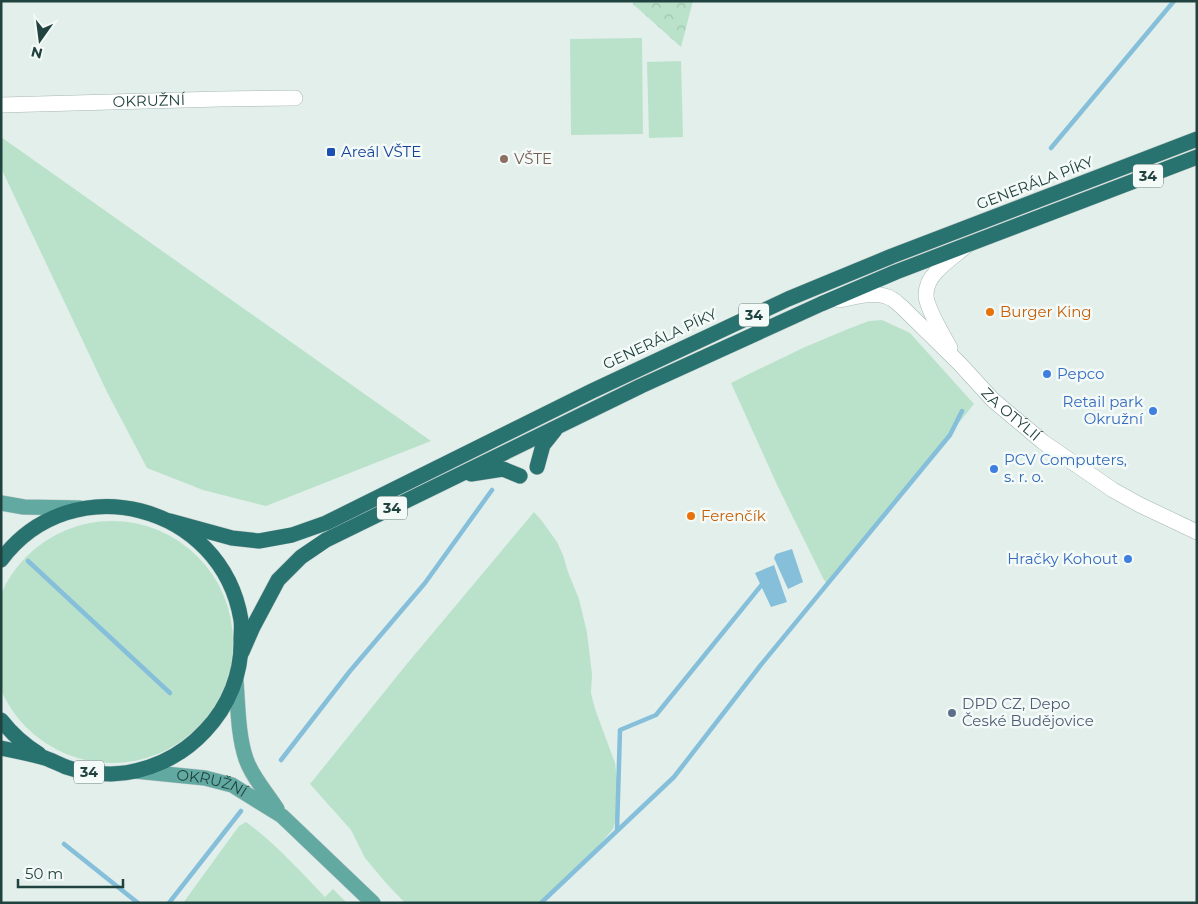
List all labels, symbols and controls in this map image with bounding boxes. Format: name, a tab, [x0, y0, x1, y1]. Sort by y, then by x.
north arrow	[15, 15, 65, 65]
text: N	[29, 43, 45, 63]
street label: OKRUŽNÍ	[112, 90, 186, 111]
place label: Areál VŠTE	[341, 142, 421, 161]
marker: Areál VŠTE	[325, 146, 337, 158]
place label: VŠTE	[514, 149, 552, 168]
street label: GENERÁLA PÍKY	[974, 151, 1096, 214]
marker: VŠTE	[498, 153, 510, 165]
road number: 34	[1133, 165, 1163, 188]
place label: Burger King	[1000, 302, 1092, 321]
street label: GENERÁLA PÍKY	[600, 304, 720, 373]
road number: 34	[739, 304, 769, 326]
marker: Burger King	[984, 306, 996, 318]
place label: Pepco	[1057, 364, 1105, 383]
marker: Pepco	[1041, 368, 1053, 380]
street label: ZA OTÝLIÍ	[977, 383, 1045, 445]
place label: Retail park Okružní	[1063, 392, 1144, 428]
marker: Retail park Okružní	[1147, 405, 1159, 417]
place label: PCV Computers, s. r. o.	[1004, 450, 1127, 486]
marker: PCV Computers, s. r. o.	[988, 463, 1000, 475]
road number: 34	[377, 496, 407, 520]
place label: Ferenčík	[701, 506, 766, 525]
marker: Ferenčík	[685, 510, 697, 522]
place label: Hračky Kohout	[1007, 549, 1118, 568]
marker: Hračky Kohout	[1122, 553, 1134, 565]
place label: DPD CZ, Depo České Budějovice	[962, 694, 1094, 730]
marker: DPD CZ, Depo České Budějovice	[946, 707, 958, 719]
road number: 34	[74, 760, 104, 784]
street label: OKRUŽNÍ	[176, 765, 251, 801]
scale bar	[18, 856, 122, 888]
text: 50 m	[25, 864, 63, 883]

